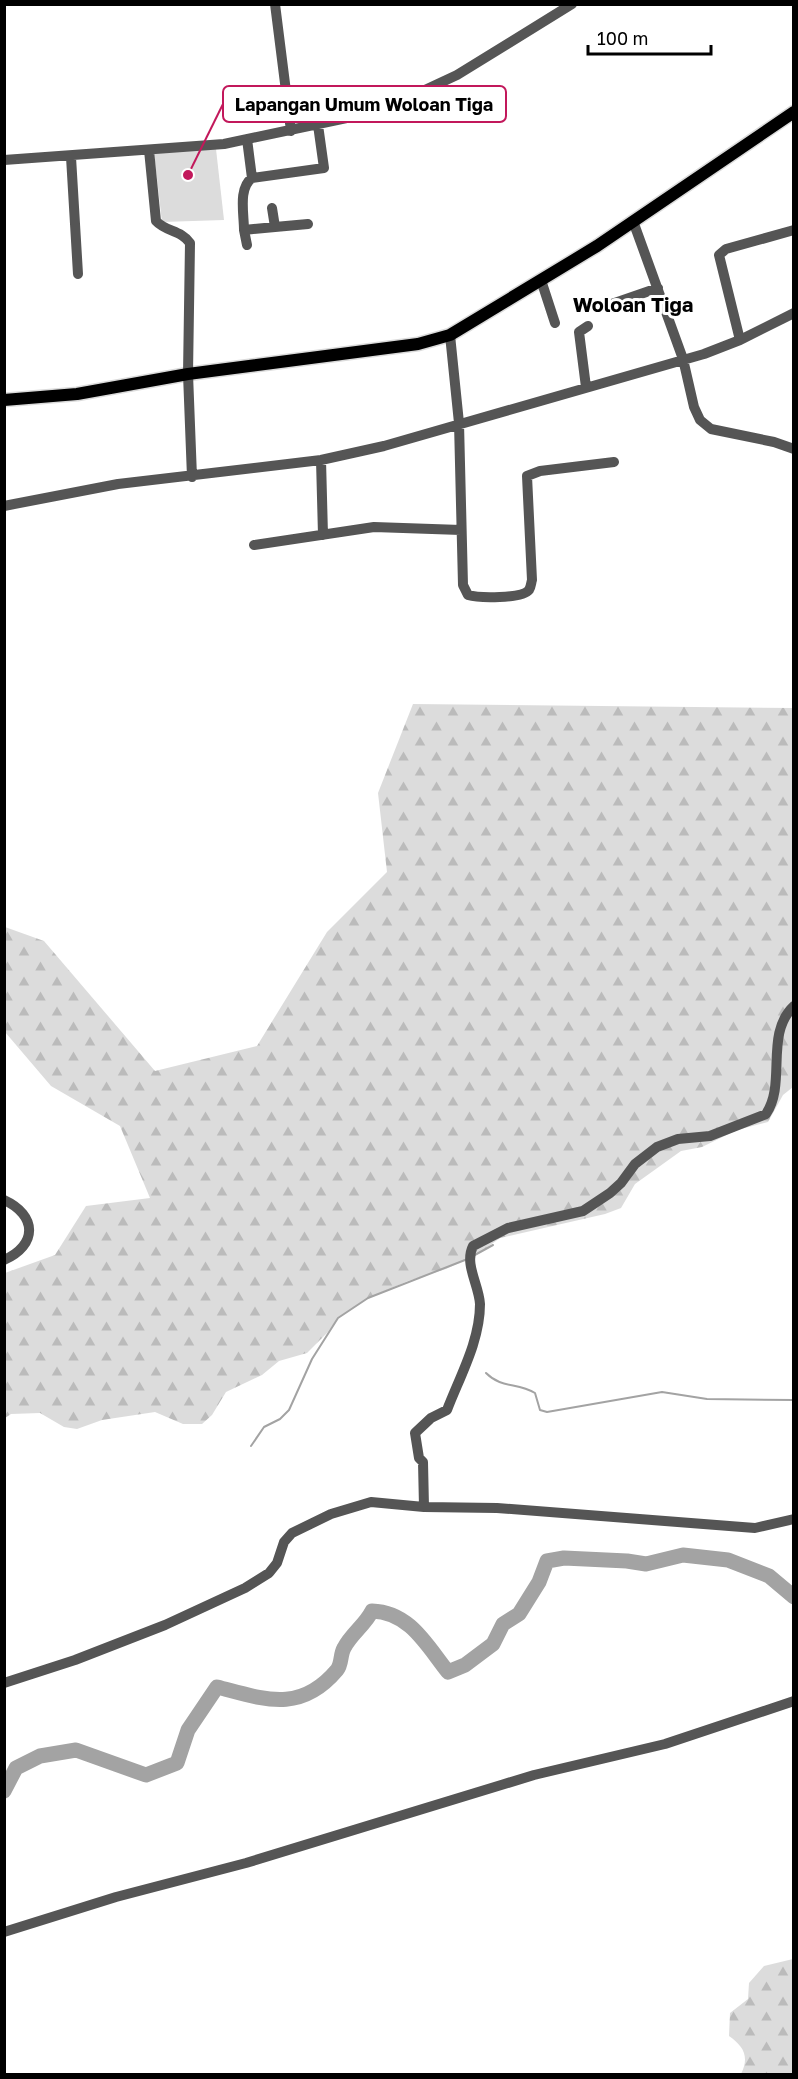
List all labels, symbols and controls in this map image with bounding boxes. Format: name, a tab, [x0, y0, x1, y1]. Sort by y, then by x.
scale bar	[588, 18, 711, 56]
text: 100 m	[597, 27, 648, 49]
callout: Lapangan Umum Woloan Tiga	[223, 86, 506, 122]
text: Lapangan Umum Woloan Tiga	[235, 93, 493, 115]
district label: Woloan Tiga	[573, 292, 693, 316]

